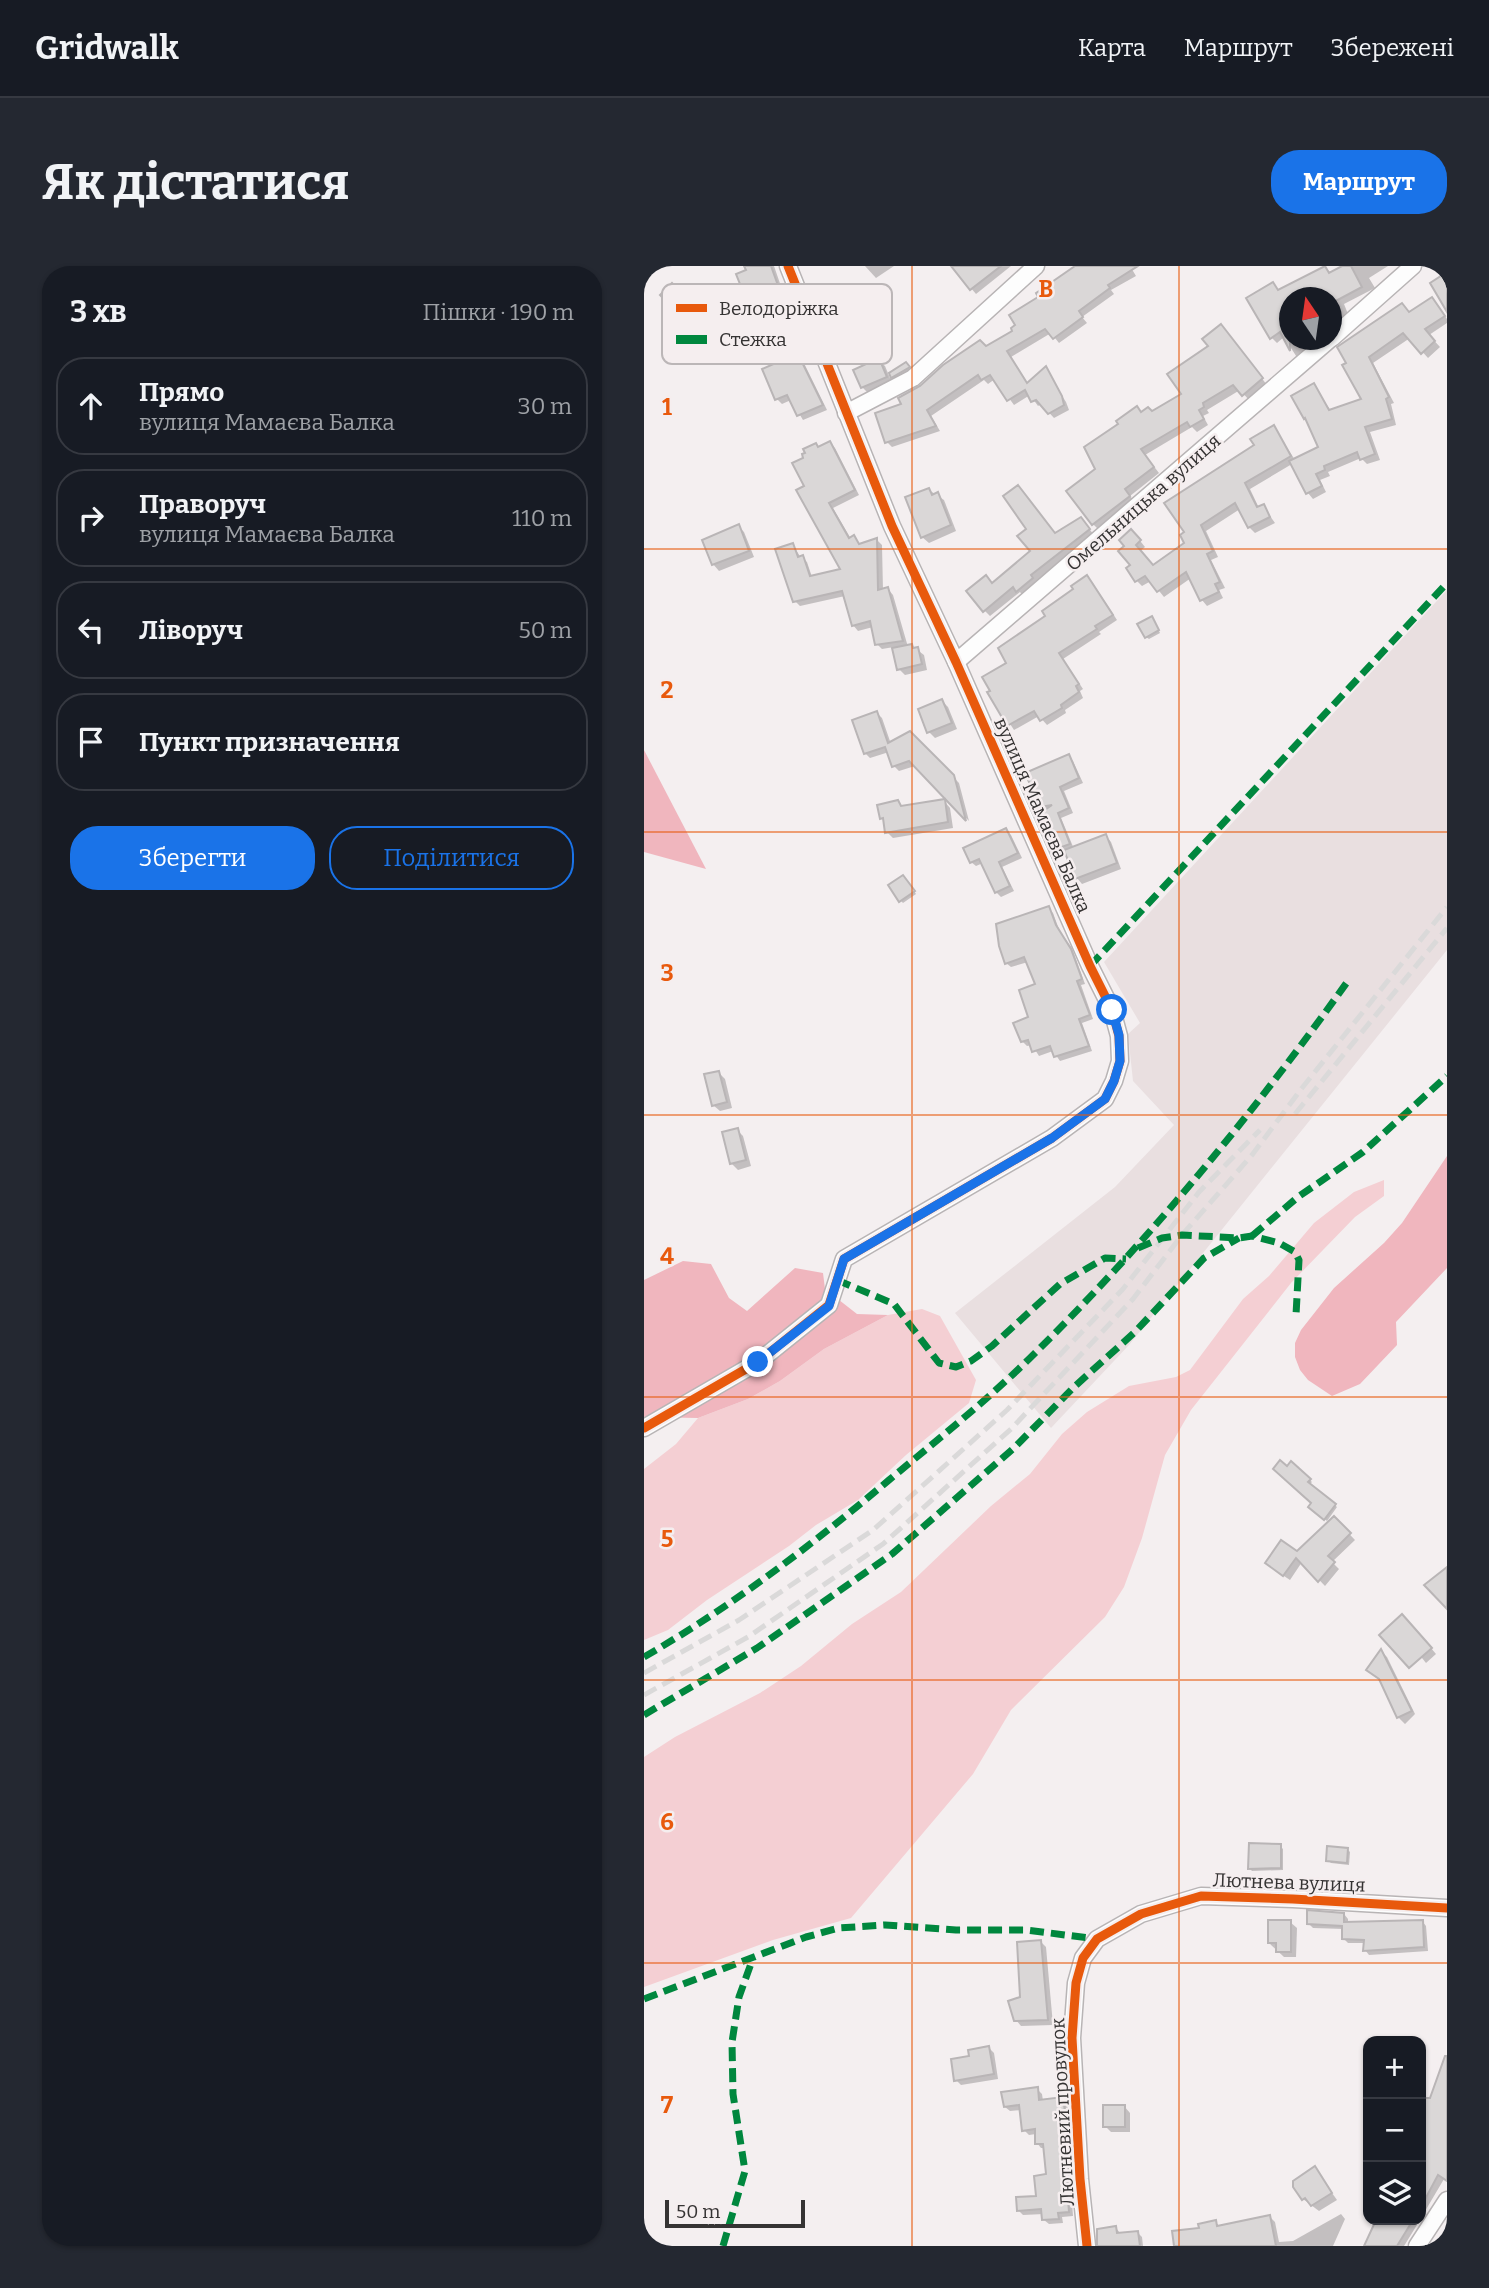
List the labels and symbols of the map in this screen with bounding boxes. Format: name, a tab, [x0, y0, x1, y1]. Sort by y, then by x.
text: B	[1039, 275, 1053, 303]
legend	[662, 284, 892, 364]
north arrow	[1279, 287, 1342, 350]
text: Велодоріжка	[719, 297, 839, 320]
text: Стежка	[719, 328, 787, 351]
text: 1	[662, 393, 672, 421]
street label: Омельницька вулиця	[1061, 429, 1225, 576]
text: 2	[661, 676, 674, 704]
street label: вулиця Мамаєва Балка	[989, 714, 1096, 917]
text: 3	[660, 959, 674, 987]
route start	[1096, 994, 1127, 1025]
text: 4	[660, 1242, 674, 1270]
route end	[742, 1346, 773, 1377]
text: 5	[661, 1525, 673, 1553]
text: 6	[660, 1808, 674, 1836]
street label: Лютнева вулиця	[1212, 1868, 1366, 1897]
street label: Лютневий провулок	[1046, 2016, 1079, 2207]
text: 7	[661, 2091, 674, 2119]
scale bar	[665, 2197, 805, 2229]

